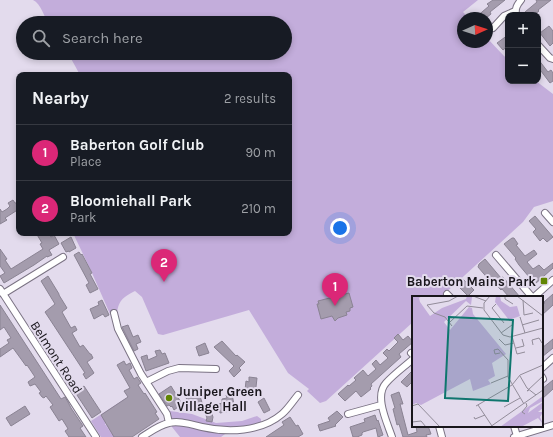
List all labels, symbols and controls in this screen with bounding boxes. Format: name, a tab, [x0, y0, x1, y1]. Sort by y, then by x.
north arrow	[457, 12, 493, 48]
map controls	[505, 12, 541, 84]
button: +	[505, 12, 541, 48]
search box	[16, 16, 292, 60]
icon: search	[30, 27, 52, 49]
text: Search here	[62, 29, 143, 47]
button: −	[505, 48, 541, 84]
text: Nearby	[32, 88, 89, 108]
text: 2 results	[224, 91, 276, 106]
text: Baberton Golf Club	[70, 136, 204, 154]
text: 1	[43, 145, 47, 160]
text: 90 m	[245, 145, 276, 160]
text: Place	[70, 154, 101, 169]
text: Bloomiehall Park	[70, 192, 192, 210]
text: 2	[41, 201, 49, 216]
text: 210 m	[241, 201, 276, 216]
text: Park	[70, 210, 96, 225]
your location	[330, 218, 350, 238]
pin: 2	[151, 249, 177, 282]
pin: 1	[322, 273, 348, 306]
place label: Baberton Mains Park	[407, 274, 536, 289]
marker: Baberton Mains Park	[539, 276, 549, 286]
inset map	[412, 296, 543, 427]
street label: Belmont Road	[28, 318, 86, 396]
place label: Juniper Green Village Hall	[177, 384, 262, 414]
marker: Juniper Green Village Hall	[164, 393, 174, 403]

